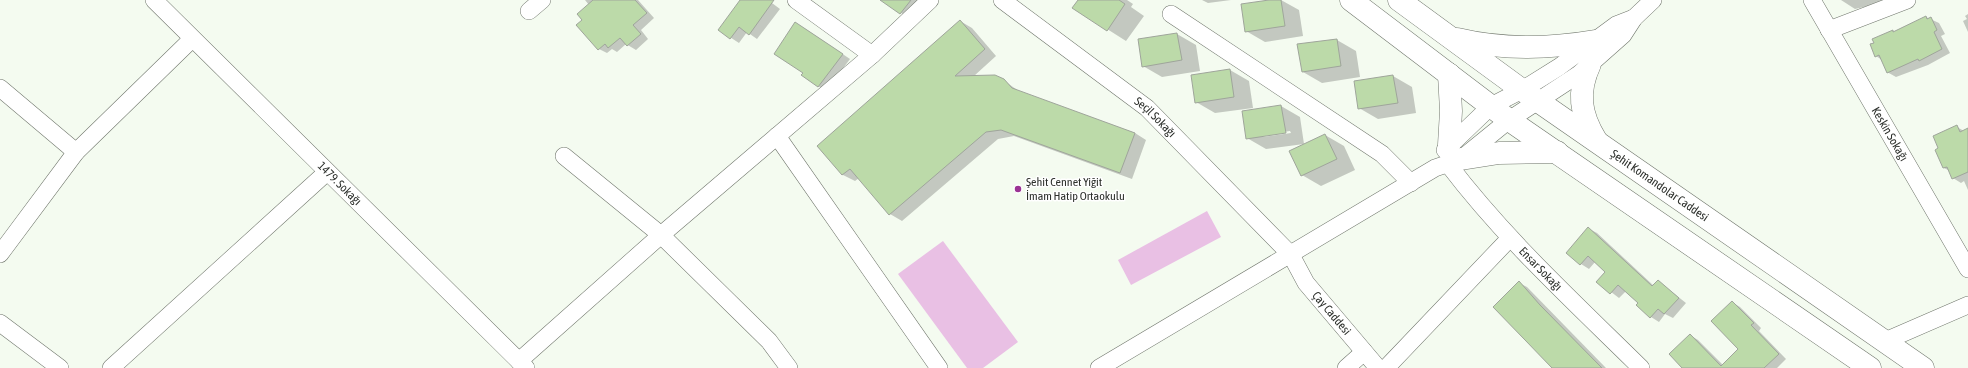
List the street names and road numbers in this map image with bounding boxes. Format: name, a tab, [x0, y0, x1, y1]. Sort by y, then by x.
street label: Seçil Sokağı	[1132, 94, 1179, 140]
street label: Keskin Sokağı	[1869, 105, 1911, 164]
street label: Şehit Komandolar Caddesi	[1608, 147, 1711, 224]
street label: 1479. Sokağı	[315, 159, 364, 208]
street label: Ensar Sokağı	[1516, 244, 1565, 294]
street label: Çay Caddesi	[1309, 289, 1354, 338]

